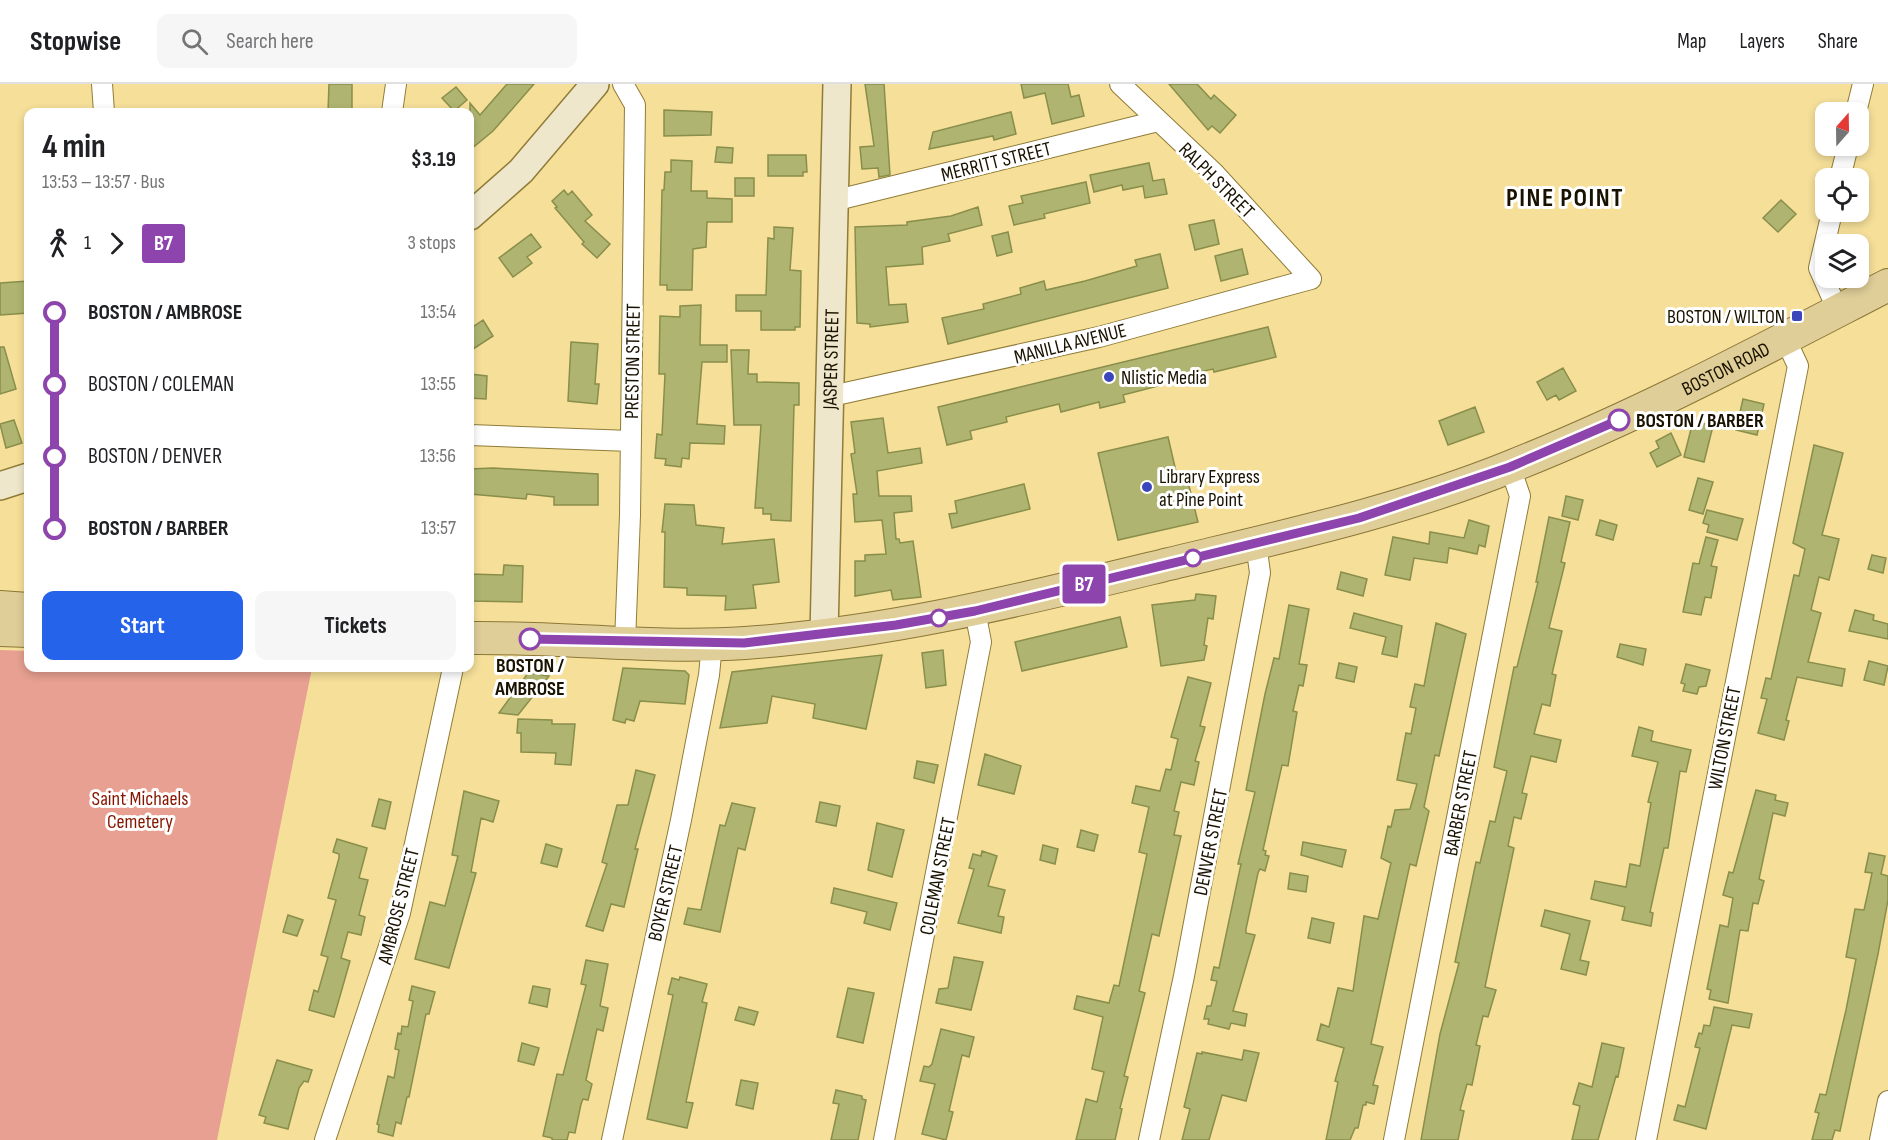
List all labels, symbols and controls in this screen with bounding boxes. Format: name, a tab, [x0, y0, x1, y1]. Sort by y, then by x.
search box	[157, 14, 577, 68]
text: Stopwise	[30, 25, 121, 58]
icon: search	[178, 25, 211, 58]
text: Search here	[226, 28, 314, 55]
text: Map	[1677, 29, 1706, 54]
text: Layers	[1739, 29, 1785, 54]
text: Share	[1818, 29, 1858, 54]
north arrow	[1815, 102, 1869, 156]
map controls	[1815, 102, 1869, 288]
text: 4 min	[42, 127, 106, 167]
street label: MERRITT STREET	[939, 137, 1054, 187]
street label: RALPH STREET	[1173, 138, 1259, 224]
text: $3.19	[411, 146, 456, 173]
button: locate	[1815, 168, 1869, 222]
text: 13:53 – 13:57 · Bus	[42, 170, 165, 194]
district label: PINE POINT	[1506, 183, 1624, 214]
icon: walk	[42, 227, 75, 260]
icon: forward	[100, 227, 133, 260]
text: 1	[84, 231, 91, 255]
text: B7	[154, 231, 173, 256]
text: 3 stops	[408, 231, 456, 255]
button: layers	[1815, 234, 1869, 288]
text: BOSTON / AMBROSE	[88, 299, 242, 326]
text: 13:54	[420, 300, 456, 324]
street label: PRESTON STREET	[620, 303, 646, 419]
place label: BOSTON / WILTON	[1667, 305, 1785, 329]
street label: JASPER STREET	[818, 308, 845, 411]
marker: BOSTON / WILTON	[1790, 309, 1804, 323]
street label: MANILLA AVENUE	[1012, 318, 1129, 370]
street label: BOSTON ROAD	[1678, 337, 1774, 401]
place label: Nlistic Media	[1121, 366, 1207, 390]
marker: Nlistic Media	[1102, 370, 1116, 384]
text: BOSTON / COLEMAN	[88, 371, 234, 398]
text: 13:55	[421, 372, 456, 396]
marker: BOSTON / BARBER	[1608, 409, 1630, 431]
place label: BOSTON / BARBER	[1636, 409, 1764, 433]
text: BOSTON / DENVER	[88, 443, 222, 470]
text: 13:56	[420, 444, 456, 468]
place label: Library Express at Pine Point	[1159, 465, 1260, 512]
marker: Library Express at Pine Point	[1140, 480, 1154, 494]
text: BOSTON / BARBER	[88, 515, 229, 542]
text: 13:57	[421, 516, 456, 540]
unlabelled marker	[1184, 549, 1202, 567]
line badge: B7	[1057, 564, 1111, 604]
text: B7	[1075, 572, 1093, 597]
button: Start	[42, 591, 243, 660]
button: Tickets	[255, 591, 456, 660]
unlabelled marker	[930, 609, 948, 627]
marker: BOSTON / AMBROSE	[519, 628, 541, 650]
place label: BOSTON / AMBROSE	[494, 654, 565, 701]
street label: WILTON STREET	[1703, 685, 1747, 792]
street label: BARBER STREET	[1439, 749, 1483, 858]
park label: Saint Michaels Cemetery	[92, 787, 188, 834]
street label: DENVER STREET	[1189, 787, 1233, 898]
street label: COLEMAN STREET	[915, 815, 961, 937]
street label: BOYER STREET	[643, 843, 689, 944]
street label: AMBROSE STREET	[373, 846, 425, 968]

